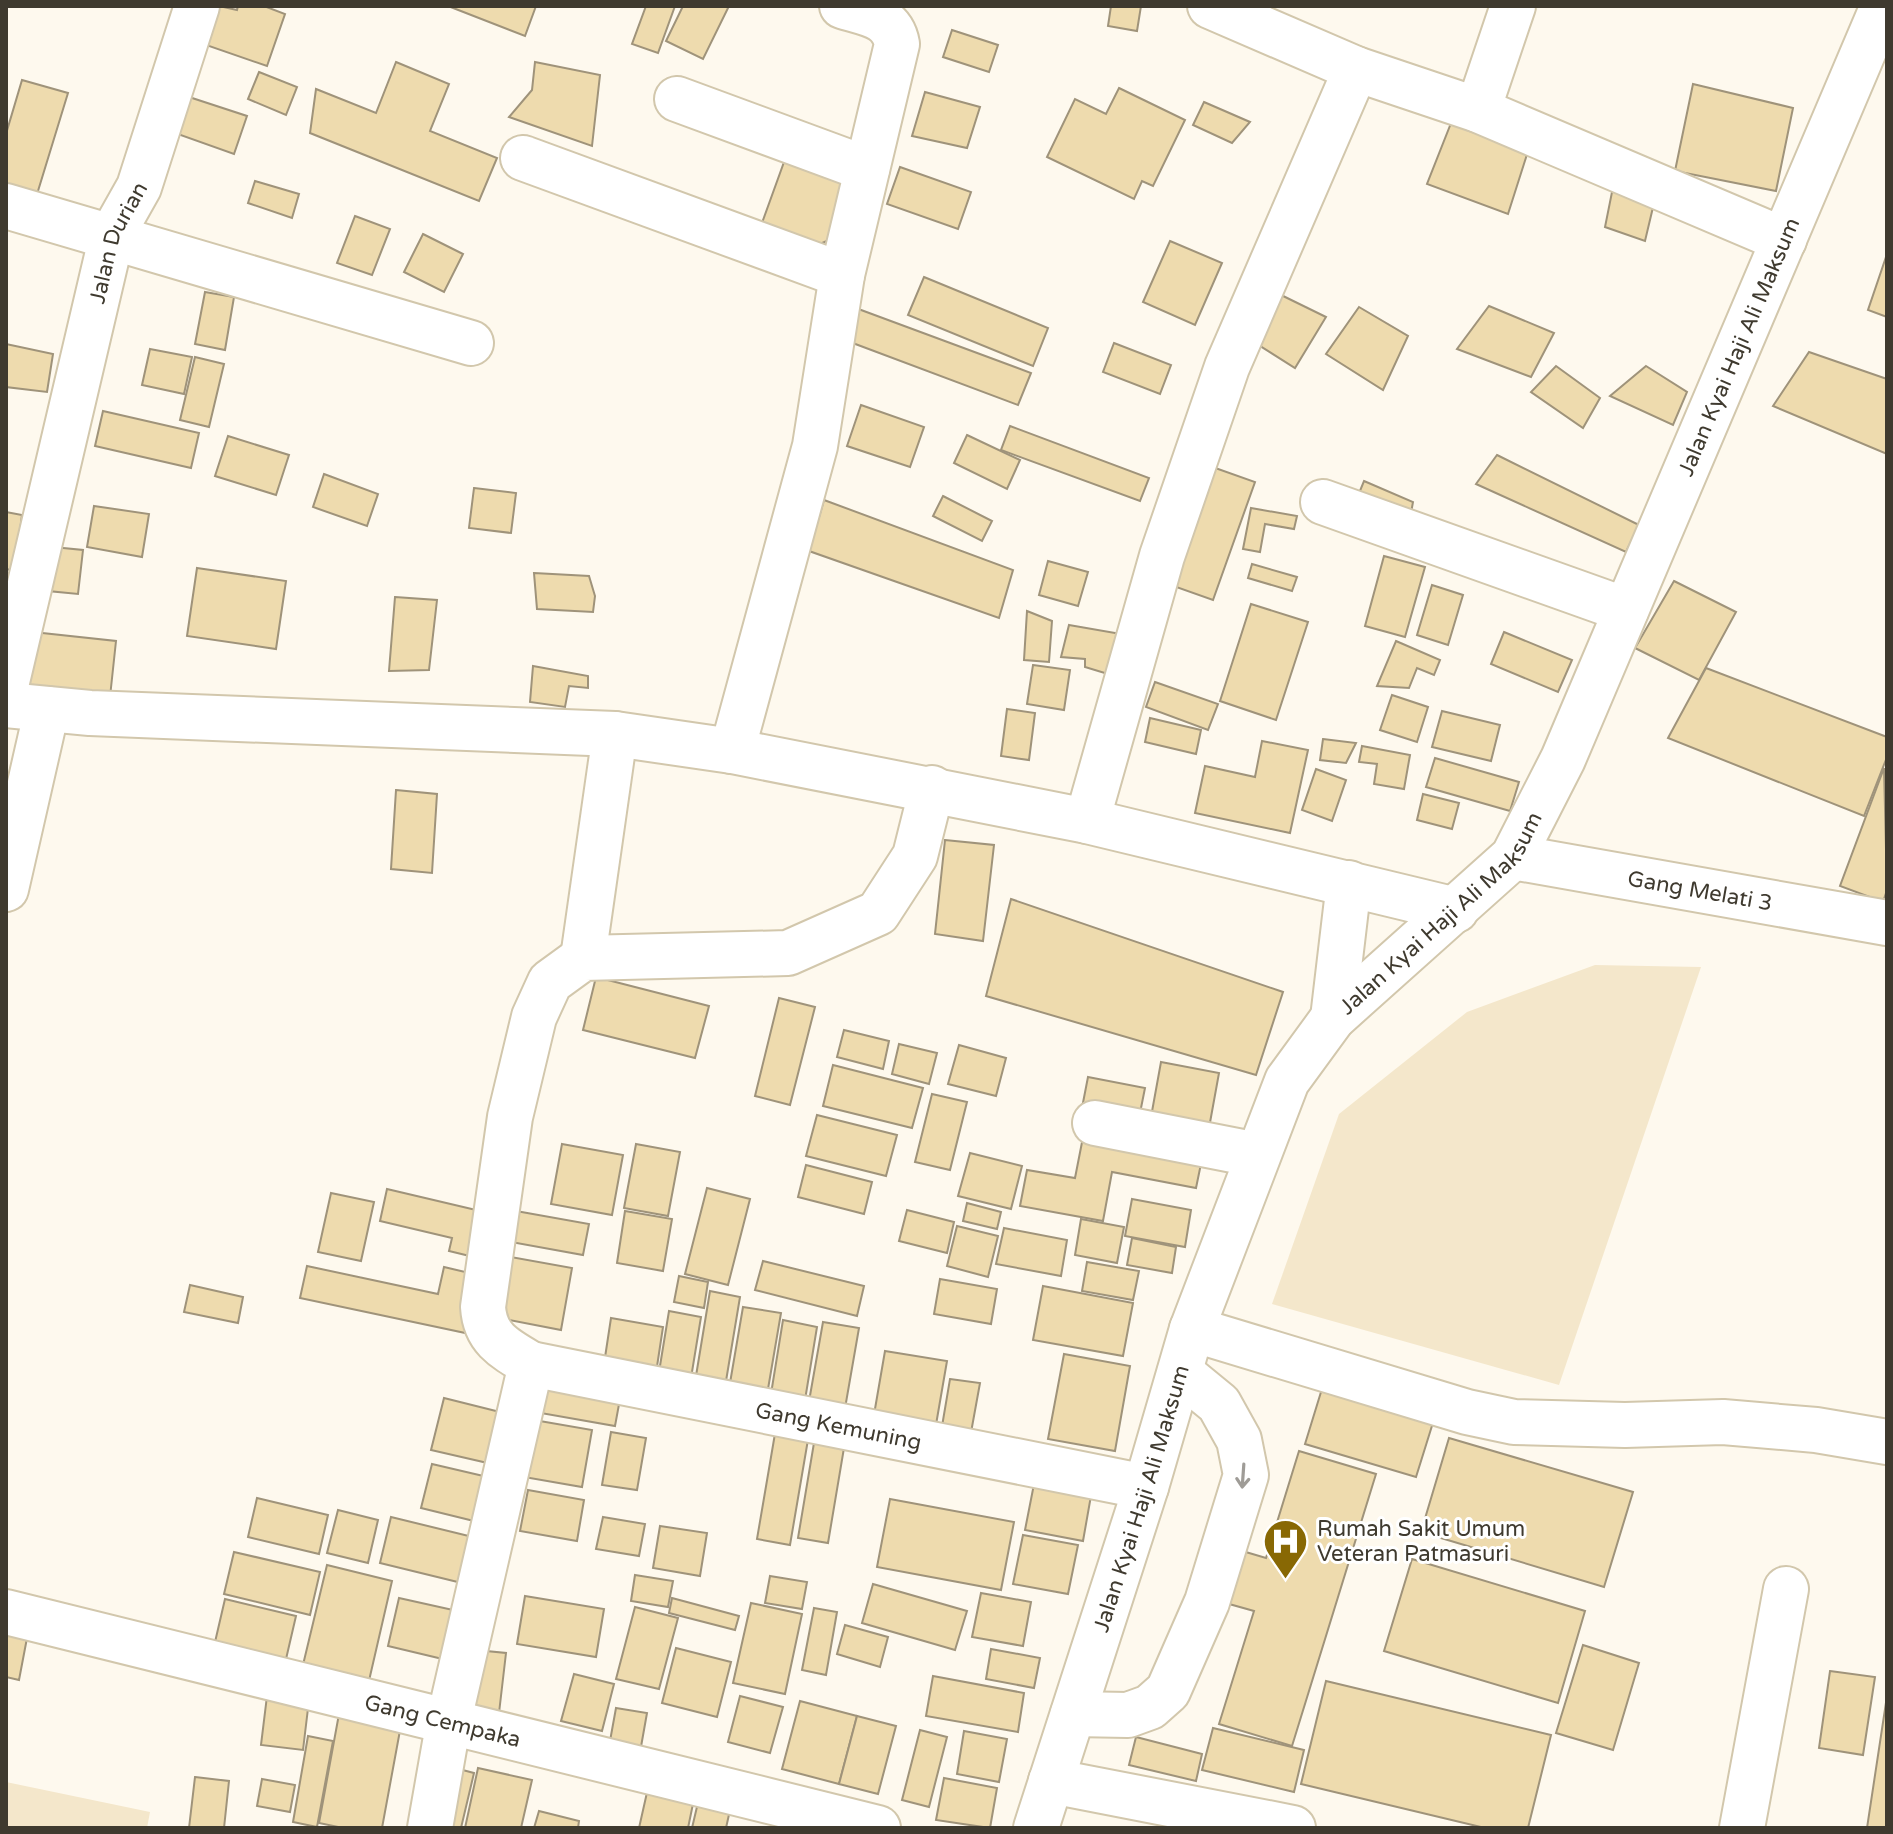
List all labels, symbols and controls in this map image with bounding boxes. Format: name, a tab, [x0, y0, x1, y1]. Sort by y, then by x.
street label: Jalan Durian	[84, 177, 153, 306]
street label: Jalan Kyai Haji Ali Maksum	[1673, 214, 1806, 480]
street label: Jalan Kyai Haji Ali Maksum	[1334, 808, 1548, 1020]
street label: Gang Melati 3	[1626, 865, 1774, 917]
street label: Jalan Kyai Haji Ali Maksum	[1088, 1362, 1195, 1635]
street label: Gang Kemuning	[753, 1397, 924, 1456]
one-way arrow	[1235, 1462, 1250, 1489]
place label: Rumah Sakit Umum Veteran Patmasuri	[1317, 1516, 1525, 1567]
hospital icon: Rumah Sakit Umum Veteran Patmasuri	[1262, 1517, 1310, 1580]
street label: Gang Cempaka	[362, 1689, 523, 1753]

